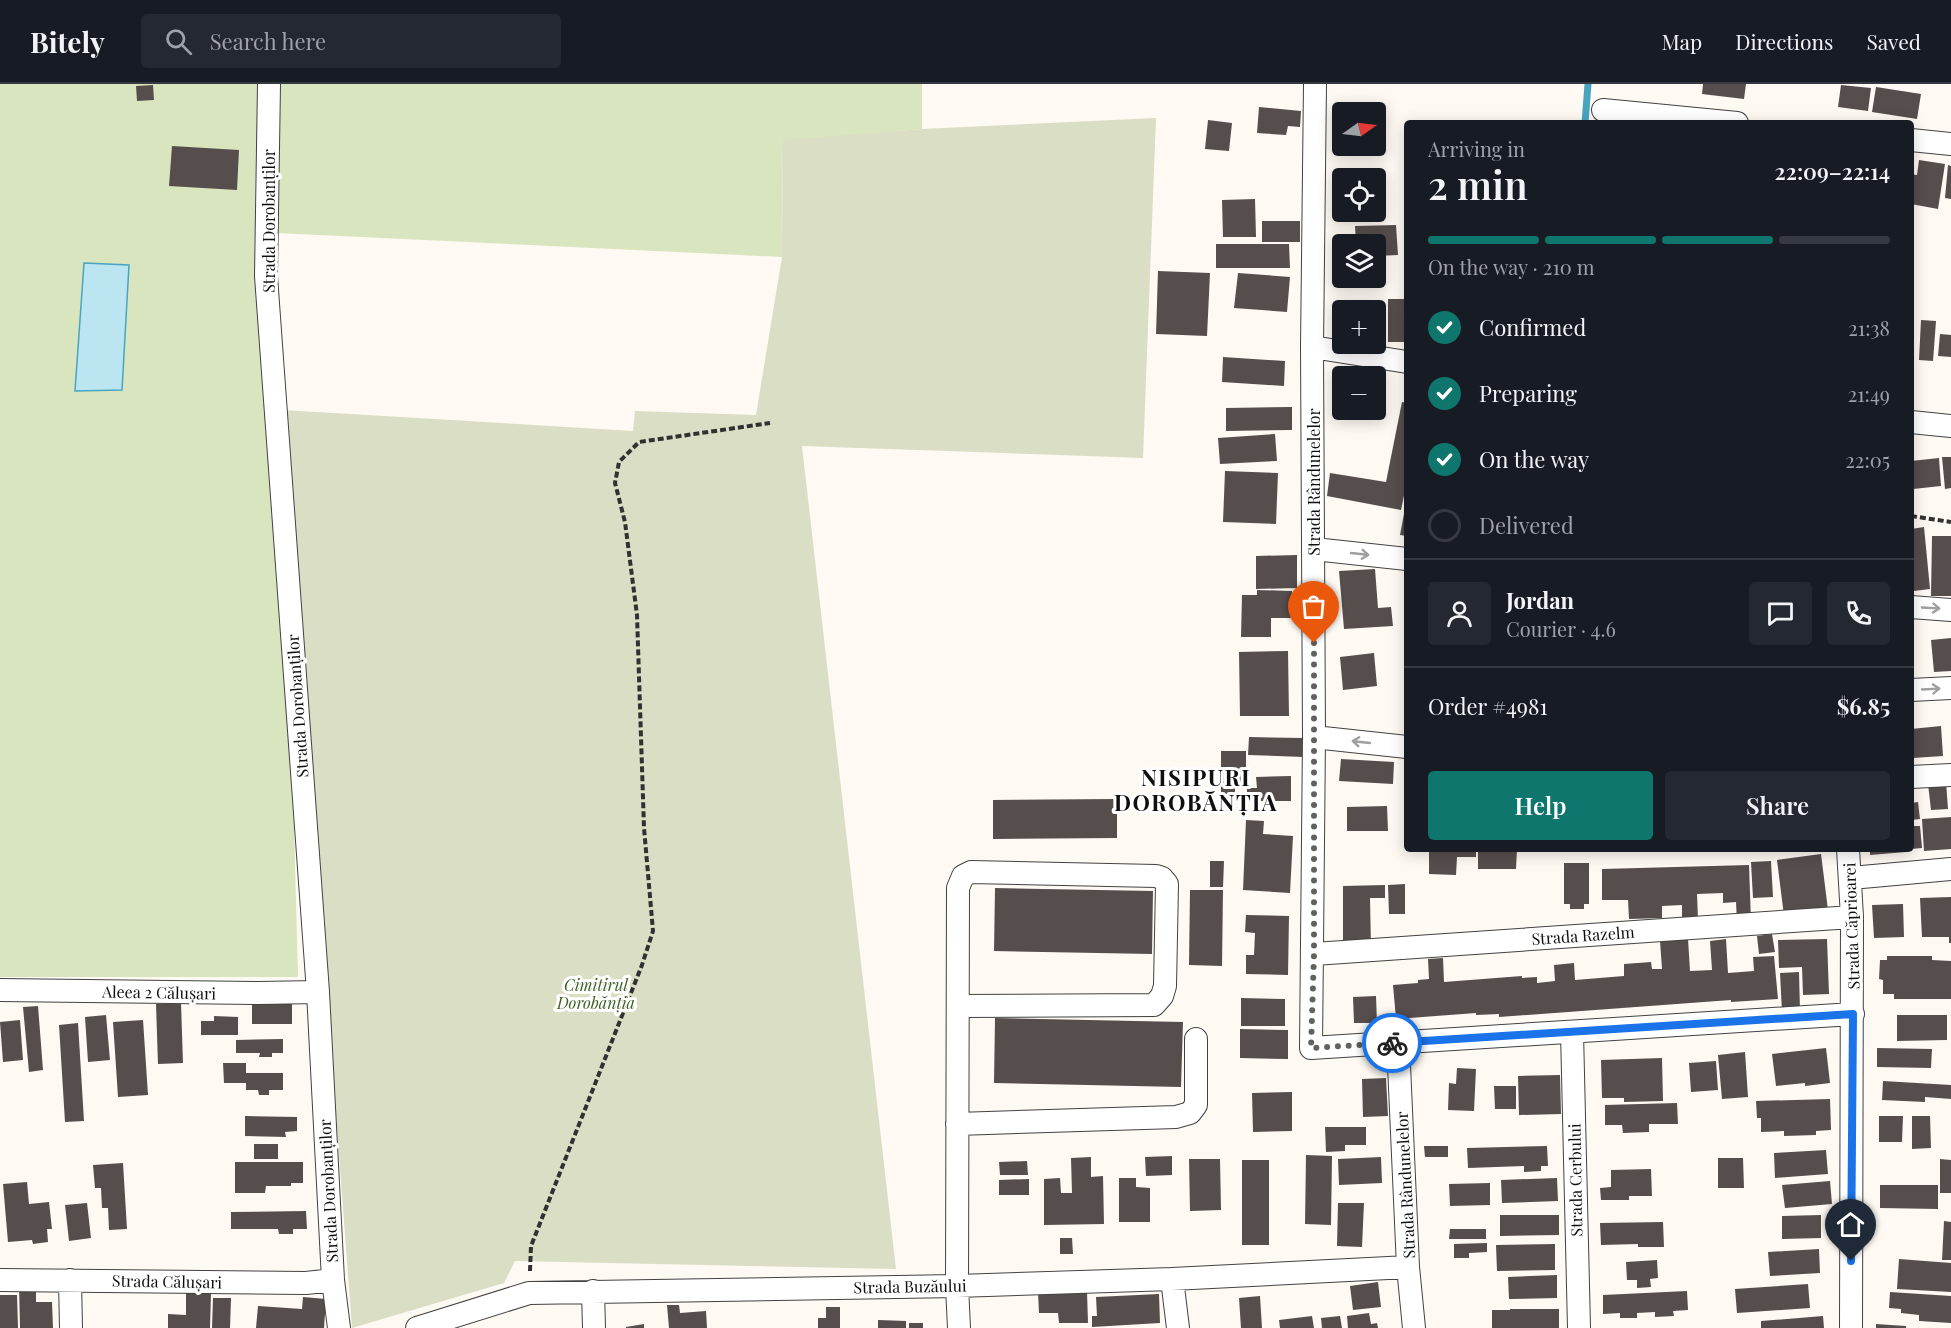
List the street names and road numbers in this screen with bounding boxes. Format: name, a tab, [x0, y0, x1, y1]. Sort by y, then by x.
street label: Strada Dorobanților	[258, 149, 280, 293]
street label: Strada Rândunelelor	[1303, 408, 1324, 556]
street label: Strada Dorobanților	[282, 634, 313, 778]
street label: Strada Căprioarei	[1838, 862, 1864, 990]
street label: Strada Razelm	[1531, 921, 1635, 949]
street label: Aleea 2 Călușari	[101, 980, 216, 1004]
street label: Strada Rândunelelor	[1391, 1111, 1419, 1259]
street label: Strada Dorobanților	[314, 1119, 343, 1263]
street label: Strada Cerbului	[1564, 1123, 1586, 1237]
street label: Strada Călușari	[112, 1270, 223, 1293]
street label: Strada Buzăului	[853, 1275, 967, 1297]

